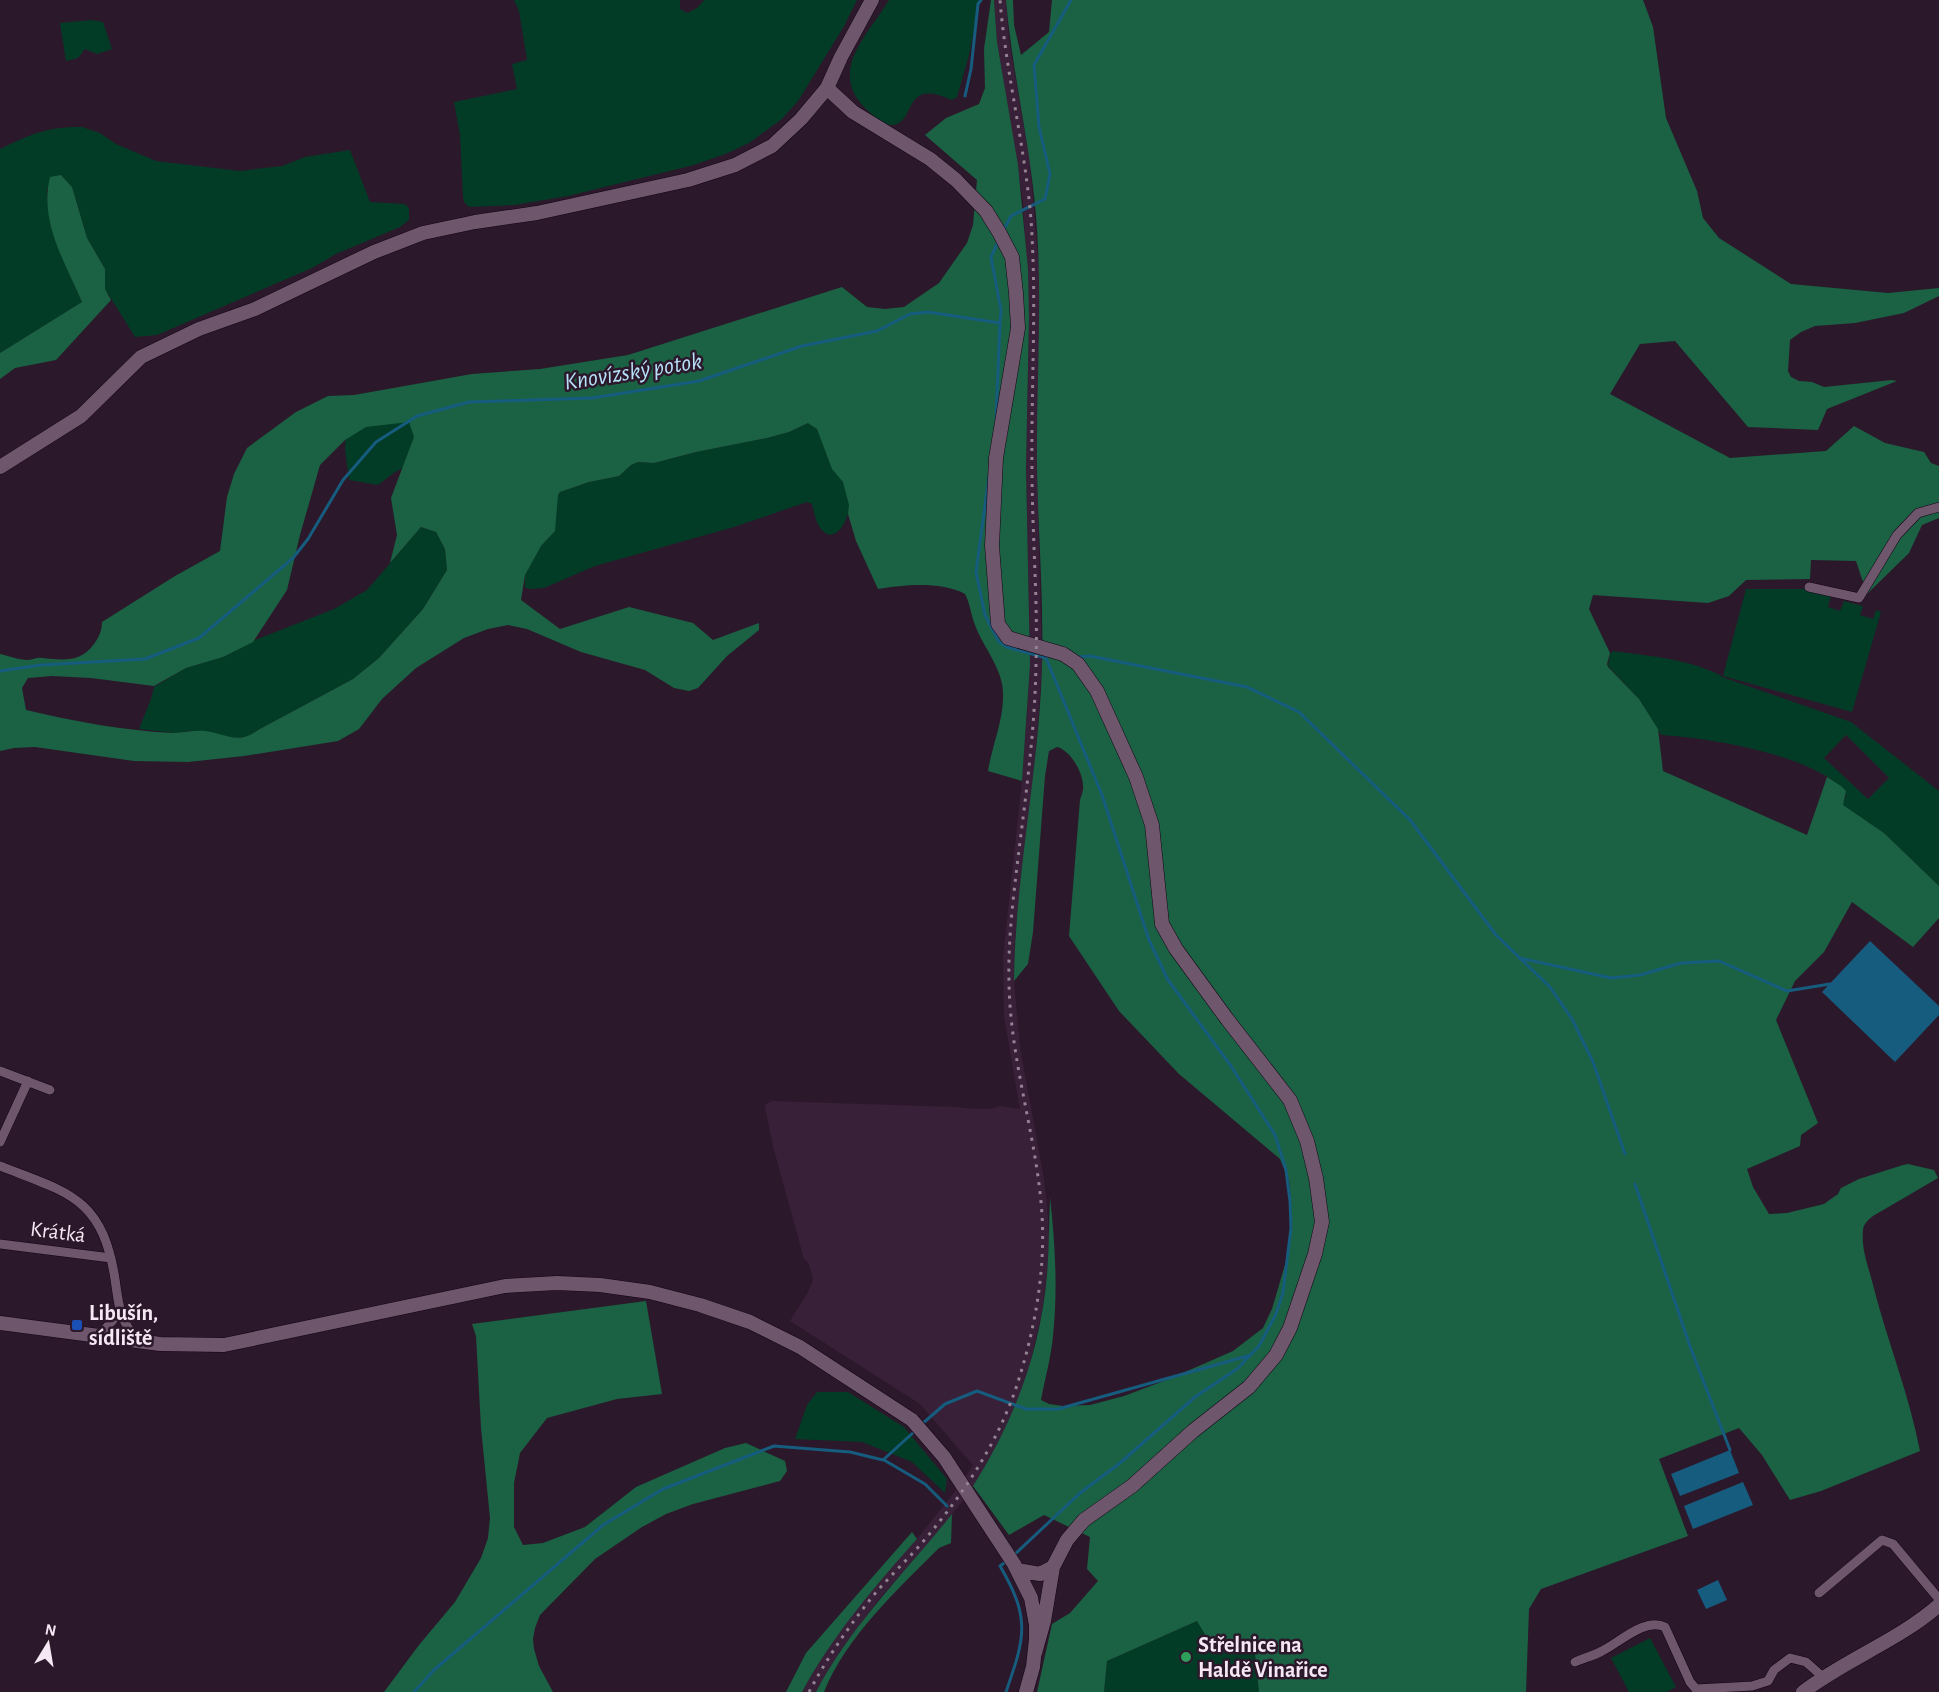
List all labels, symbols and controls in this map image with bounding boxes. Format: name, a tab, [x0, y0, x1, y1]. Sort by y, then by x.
water label: Knovízský potok	[563, 349, 704, 395]
street label: Krátká	[29, 1218, 87, 1246]
place label: Libušín, sídliště	[89, 1302, 158, 1349]
marker: Libušín, sídliště	[70, 1318, 84, 1332]
north arrow	[18, 1614, 78, 1674]
text: N	[44, 1621, 58, 1639]
place label: Střelnice na Haldě Vinařice	[1198, 1634, 1328, 1681]
marker: Střelnice na Haldě Vinařice	[1179, 1650, 1193, 1664]

